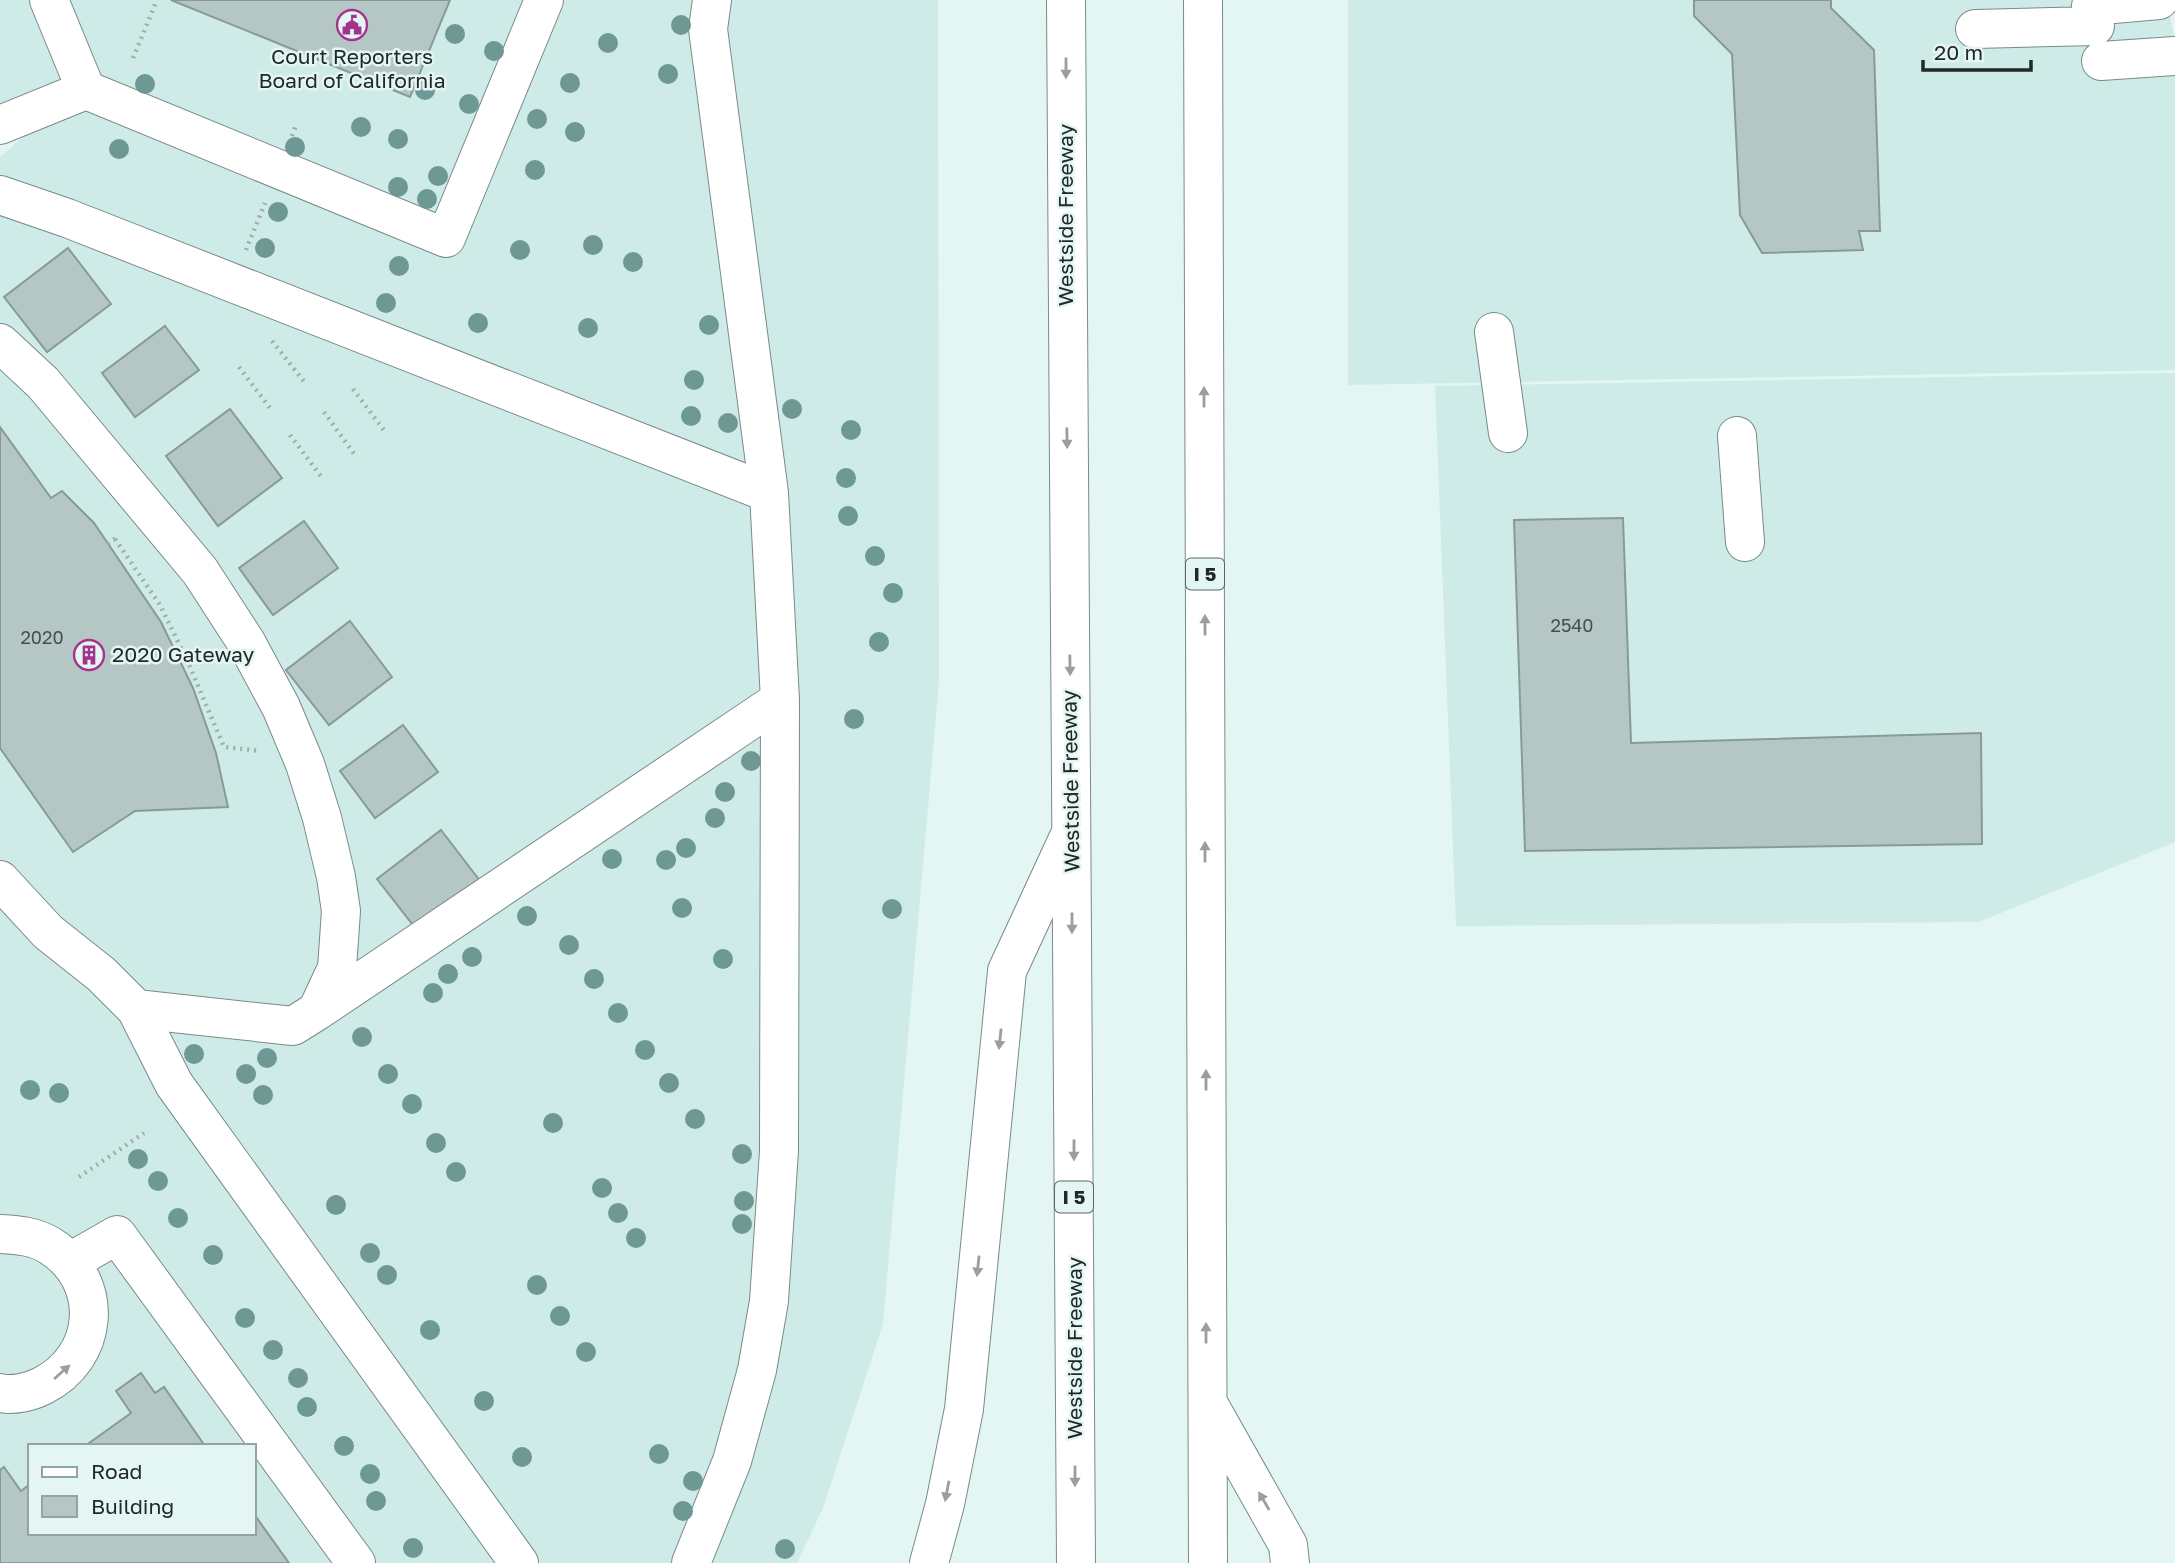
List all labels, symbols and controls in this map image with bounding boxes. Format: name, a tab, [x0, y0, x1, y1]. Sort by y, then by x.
public building icon: Court Reporters Board of California	[335, 8, 369, 42]
scale bar	[1923, 28, 2032, 72]
text: 20 m	[1934, 39, 1983, 65]
place label: Court Reporters Board of California	[258, 43, 446, 93]
one-way arrow	[1060, 57, 1072, 79]
street label: Westside Freeway	[1052, 123, 1078, 306]
one-way arrow	[1198, 386, 1210, 408]
one-way arrow	[1061, 427, 1073, 449]
road number: I 5	[1186, 558, 1224, 590]
one-way arrow	[1199, 613, 1211, 635]
house number: 2540	[1550, 614, 1594, 636]
house number: 2020	[20, 626, 64, 648]
building icon: 2020 Gateway	[72, 638, 106, 672]
place label: 2020 Gateway	[112, 641, 255, 667]
one-way arrow	[1064, 655, 1076, 677]
street label: Westside Freeway	[1055, 689, 1085, 873]
one-way arrow	[1199, 841, 1211, 863]
one-way arrow	[1066, 912, 1078, 934]
one-way arrow	[994, 1028, 1005, 1050]
one-way arrow	[1200, 1068, 1212, 1090]
one-way arrow	[1068, 1140, 1079, 1162]
road number: I 5	[1055, 1182, 1093, 1212]
one-way arrow	[972, 1255, 983, 1277]
street label: Westside Freeway	[1061, 1256, 1087, 1439]
one-way arrow	[1200, 1322, 1212, 1344]
one-way arrow	[53, 1365, 70, 1381]
legend	[28, 1444, 256, 1535]
text: Road	[91, 1458, 142, 1484]
one-way arrow	[1069, 1465, 1081, 1487]
one-way arrow	[942, 1480, 953, 1502]
one-way arrow	[1258, 1492, 1270, 1511]
text: Building	[91, 1493, 174, 1519]

